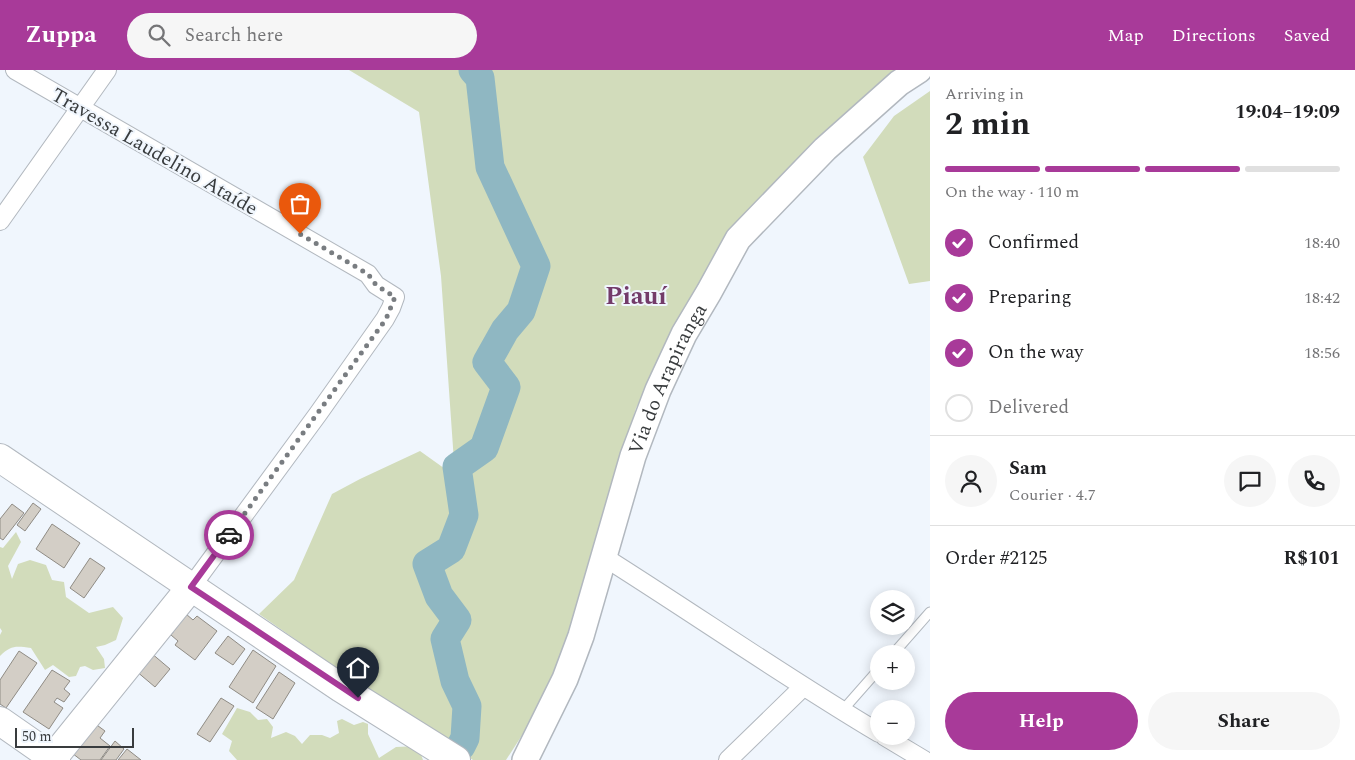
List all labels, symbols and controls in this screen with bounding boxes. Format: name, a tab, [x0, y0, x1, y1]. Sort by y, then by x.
search box	[127, 13, 477, 58]
text: Zuppa	[25, 17, 97, 53]
icon: search	[145, 21, 173, 49]
text: Search here	[185, 21, 283, 50]
text: Map	[1108, 22, 1144, 49]
text: Directions	[1172, 22, 1256, 49]
text: Saved	[1284, 22, 1330, 49]
street label: Travessa Laudelino Ataíde	[45, 80, 264, 223]
text: Arriving in	[945, 82, 1024, 106]
text: 19:04–19:09	[1235, 98, 1340, 127]
text: 2 min	[945, 100, 1030, 149]
text: On the way · 110 m	[945, 180, 1079, 204]
pin	[279, 183, 321, 234]
icon: bag	[286, 190, 314, 218]
text: Confirmed	[988, 228, 1079, 257]
icon: check	[945, 229, 973, 257]
text: 18:40	[1304, 231, 1340, 255]
district label: Piauí	[605, 278, 667, 316]
text: Preparing	[988, 283, 1072, 312]
icon: check	[945, 284, 973, 312]
text: 18:42	[1304, 286, 1340, 310]
street label: Via do Arapiranga	[621, 298, 715, 459]
text: On the way	[988, 338, 1084, 367]
icon: check	[945, 339, 973, 367]
text: 18:56	[1304, 341, 1340, 365]
text: Delivered	[988, 393, 1069, 422]
text: Sam	[1009, 454, 1047, 483]
button: person	[945, 455, 997, 507]
button: chat	[1224, 455, 1276, 507]
button: phone	[1288, 455, 1340, 507]
text: Courier · 4.7	[1009, 483, 1096, 507]
courier	[204, 510, 254, 560]
icon: car	[215, 521, 243, 549]
text: Order #2125	[945, 544, 1048, 573]
text: R$101	[1284, 544, 1340, 573]
map controls	[870, 590, 915, 745]
button: layers	[870, 590, 915, 635]
button: +	[870, 645, 915, 690]
pin	[337, 647, 379, 698]
icon: home	[344, 654, 372, 682]
button: Help	[945, 692, 1138, 750]
button: Share	[1148, 692, 1340, 750]
button: −	[870, 700, 915, 745]
scale bar	[15, 725, 134, 748]
text: 50 m	[22, 726, 52, 747]

